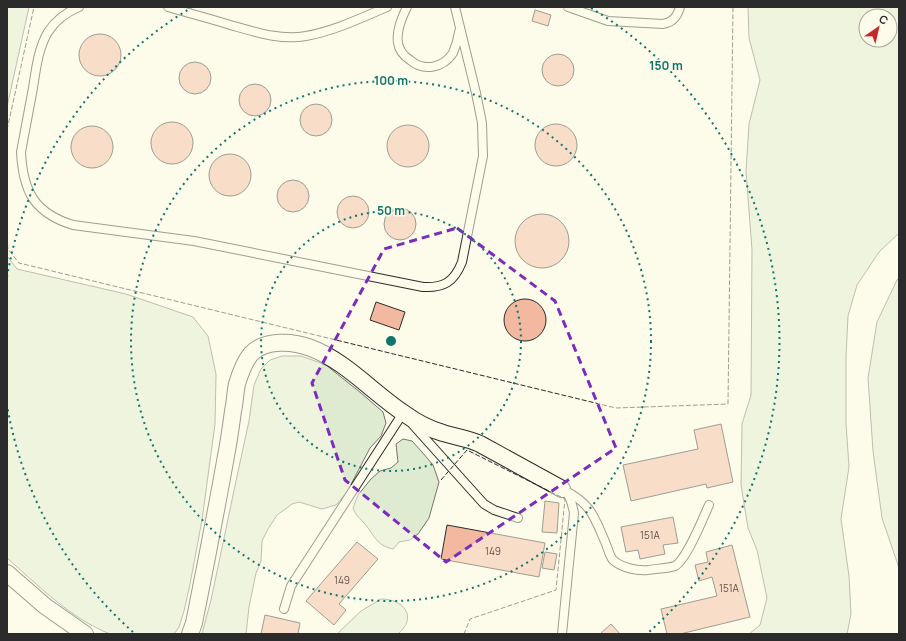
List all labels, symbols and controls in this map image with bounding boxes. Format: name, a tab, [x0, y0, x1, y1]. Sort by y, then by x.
north arrow	[858, 8, 898, 48]
text: С	[876, 11, 891, 28]
text: 150 m	[649, 57, 683, 74]
text: 100 m	[374, 72, 408, 89]
text: 50 m	[377, 202, 405, 219]
centre of rings	[384, 334, 398, 348]
house number: 151А	[640, 528, 661, 542]
house number: 149	[485, 544, 501, 558]
house number: 149	[334, 573, 350, 587]
house number: 151А	[719, 581, 740, 595]

